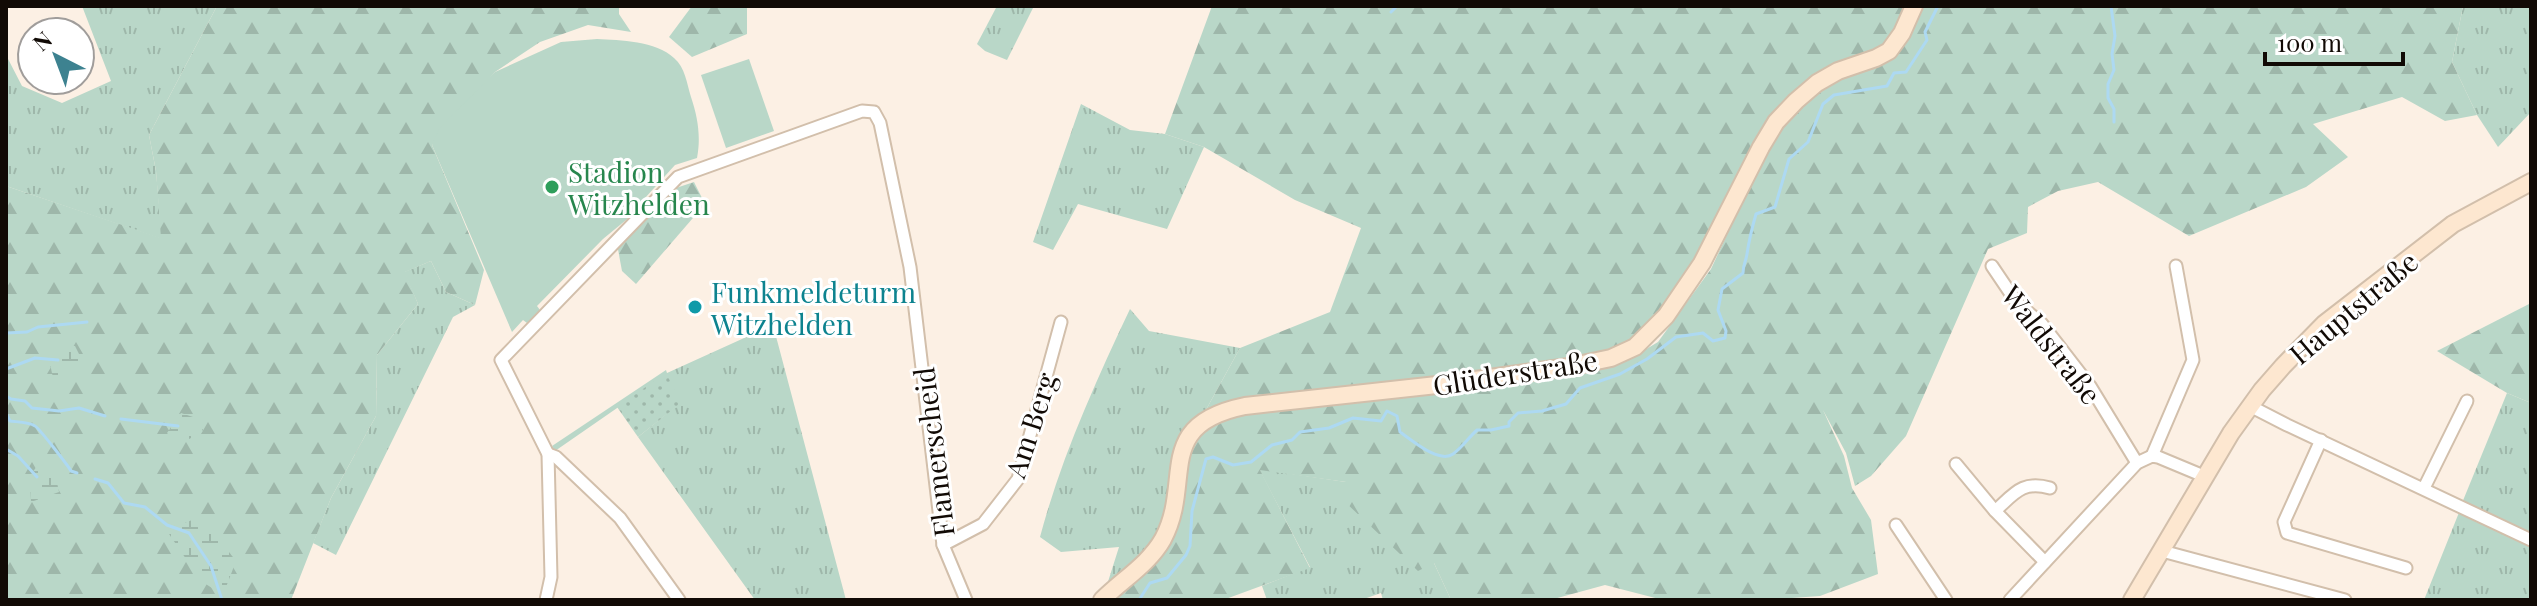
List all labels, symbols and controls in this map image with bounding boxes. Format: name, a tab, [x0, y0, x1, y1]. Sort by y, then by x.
north arrow	[16, 16, 96, 96]
scale bar	[2265, 16, 2403, 66]
text: N	[26, 24, 58, 57]
text: 100 m	[2277, 26, 2342, 58]
place label: Stadion Witzhelden	[567, 153, 710, 222]
marker: Stadion Witzhelden	[543, 178, 561, 196]
street label: Hauptstraße	[2281, 242, 2425, 372]
place label: Funkmeldeturm Witzhelden	[710, 273, 916, 342]
street label: Waldstraße	[1993, 276, 2110, 411]
marker: Funkmeldeturm Witzhelden	[686, 298, 704, 316]
street label: Glüderstraße	[1430, 341, 1600, 403]
street label: Flamerscheid	[904, 365, 962, 539]
street label: Am Berg	[995, 368, 1064, 483]

